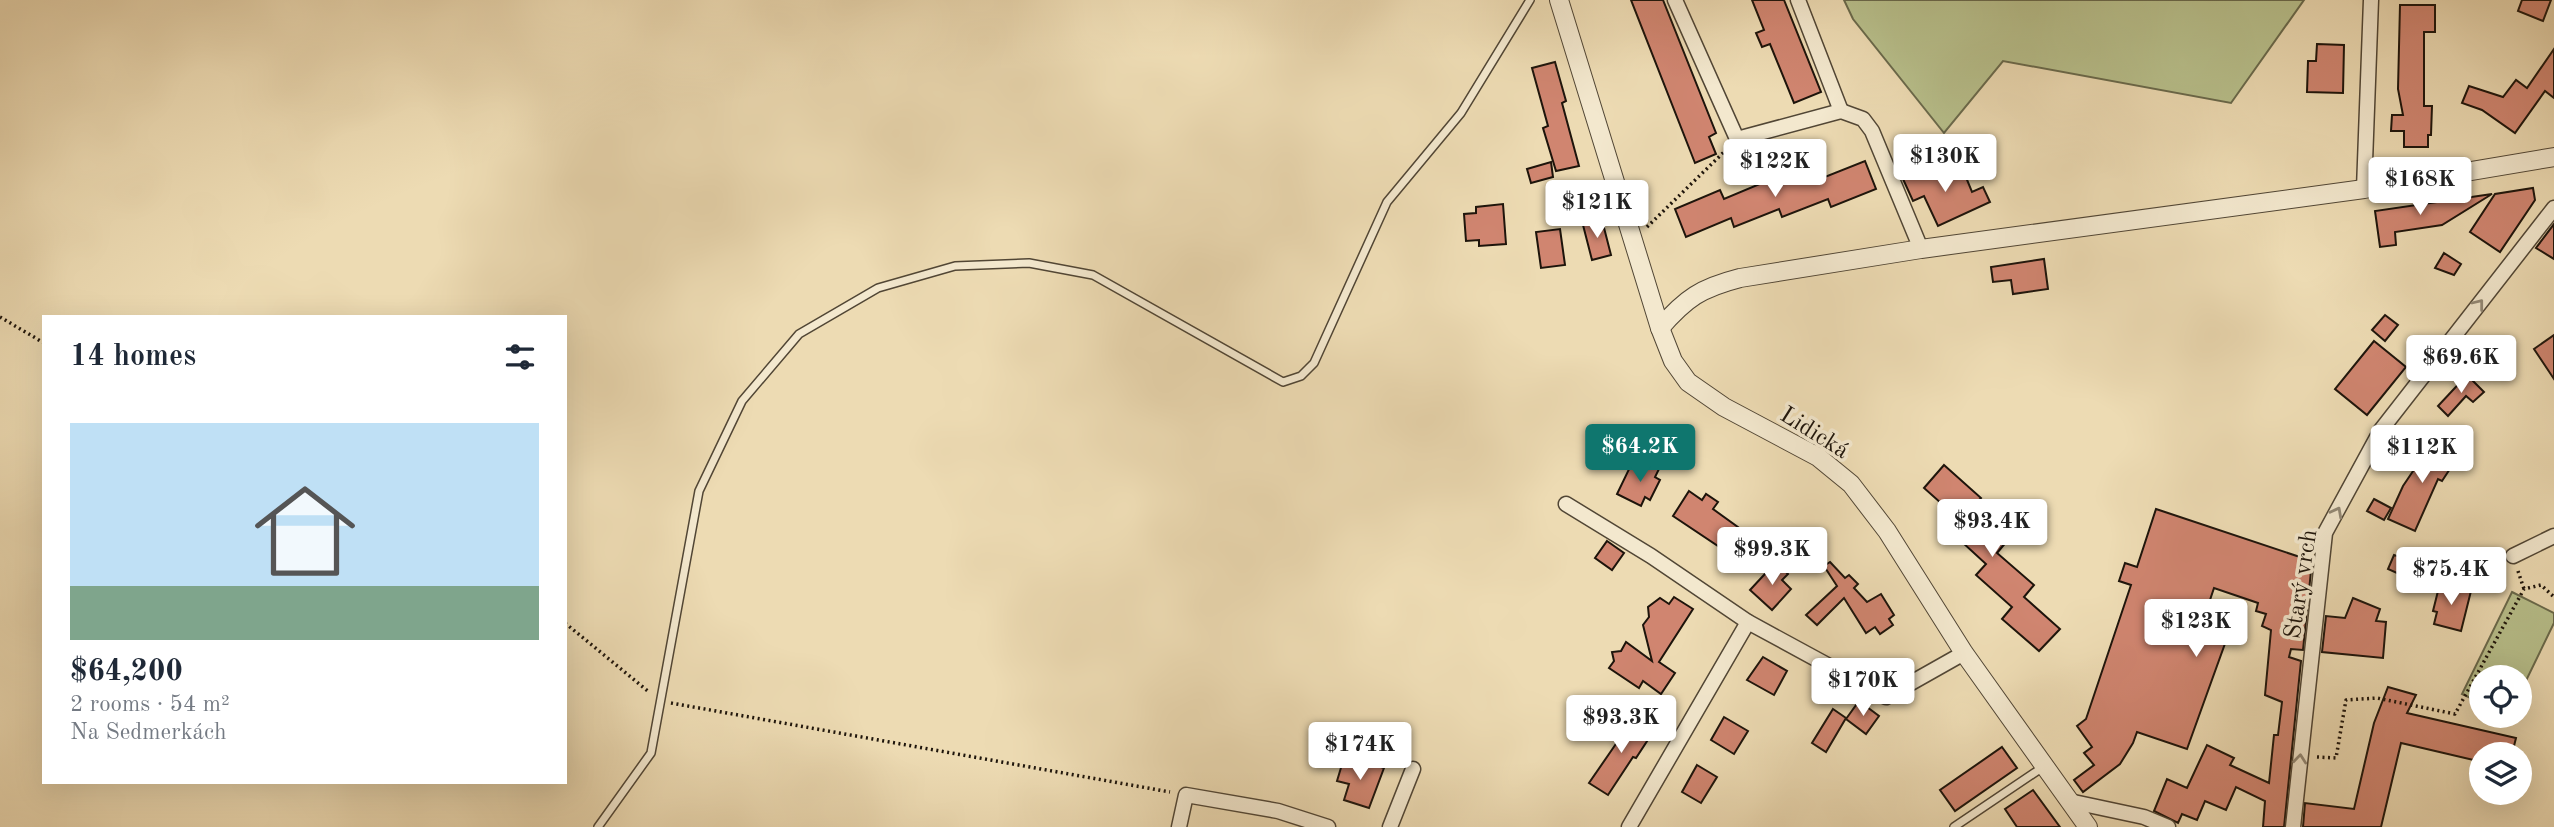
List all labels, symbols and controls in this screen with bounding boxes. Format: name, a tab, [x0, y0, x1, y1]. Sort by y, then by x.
pin: $130K	[1896, 134, 1994, 194]
pin: $122K	[1726, 140, 1824, 199]
text: $130K	[1909, 145, 1981, 168]
text: $122K	[1739, 150, 1811, 173]
pin: $168K	[2371, 158, 2469, 217]
text: $168K	[2384, 168, 2456, 191]
pin: $121K	[1548, 180, 1646, 240]
text: $121K	[1561, 191, 1633, 214]
one-way arrow	[2470, 300, 2483, 312]
pin: $69.6K	[2404, 336, 2518, 395]
icon: filters	[501, 338, 539, 376]
text: 14 homes	[70, 342, 196, 372]
text: $69.6K	[2422, 346, 2500, 369]
street label: Lidická	[1775, 403, 1853, 464]
pin: $64.2K	[1583, 424, 1697, 484]
pin: $112K	[2373, 426, 2471, 485]
text: $64.2K	[1601, 435, 1679, 458]
text: $112K	[2386, 436, 2458, 459]
icon: home	[242, 468, 368, 594]
pin: $93.4K	[1935, 500, 2049, 559]
one-way arrow	[2329, 506, 2342, 519]
text: $93.4K	[1953, 510, 2031, 533]
pin: $99.3K	[1715, 528, 1829, 587]
street label: Starý vrch	[2281, 528, 2322, 641]
text: $99.3K	[1733, 538, 1811, 561]
pin: $75.4K	[2394, 548, 2508, 607]
text: $75.4K	[2412, 558, 2490, 581]
pin: $123K	[2147, 600, 2245, 659]
text: $123K	[2160, 610, 2232, 633]
text: $64,200	[70, 657, 183, 687]
pin: $170K	[1814, 658, 1912, 718]
map controls	[2469, 665, 2532, 805]
button: locate	[2469, 665, 2532, 728]
text: $170K	[1827, 669, 1899, 692]
text: 2 rooms · 54 m²	[70, 693, 230, 716]
pin: $93.3K	[1564, 696, 1678, 755]
text: $93.3K	[1582, 706, 1660, 729]
text: Na Sedmerkách	[70, 721, 227, 744]
pin: $174K	[1311, 722, 1409, 782]
text: $174K	[1324, 733, 1396, 756]
button: layers	[2469, 742, 2532, 805]
one-way arrow	[2293, 753, 2308, 765]

